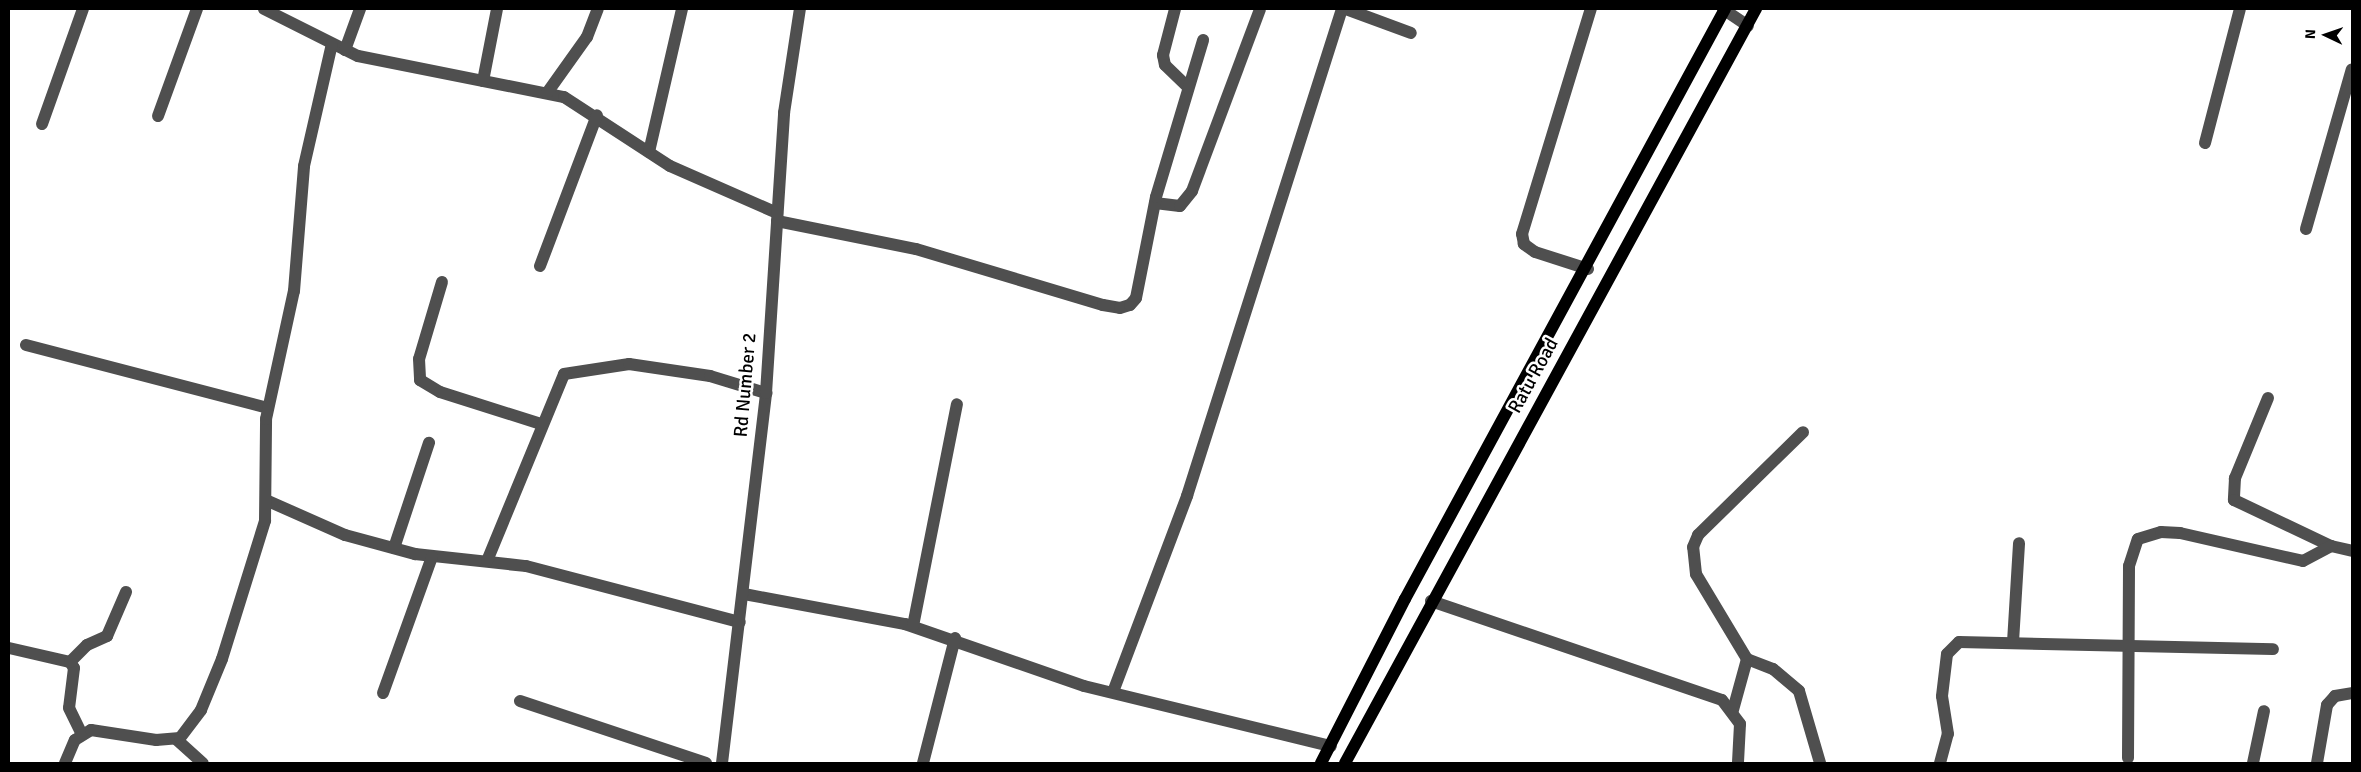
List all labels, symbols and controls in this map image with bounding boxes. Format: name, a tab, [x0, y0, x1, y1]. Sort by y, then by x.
north arrow	[2301, 10, 2351, 60]
text: N	[2302, 29, 2319, 40]
street label: Rd Number 2	[730, 332, 762, 438]
street label: Ratu Road	[1504, 334, 1564, 418]

